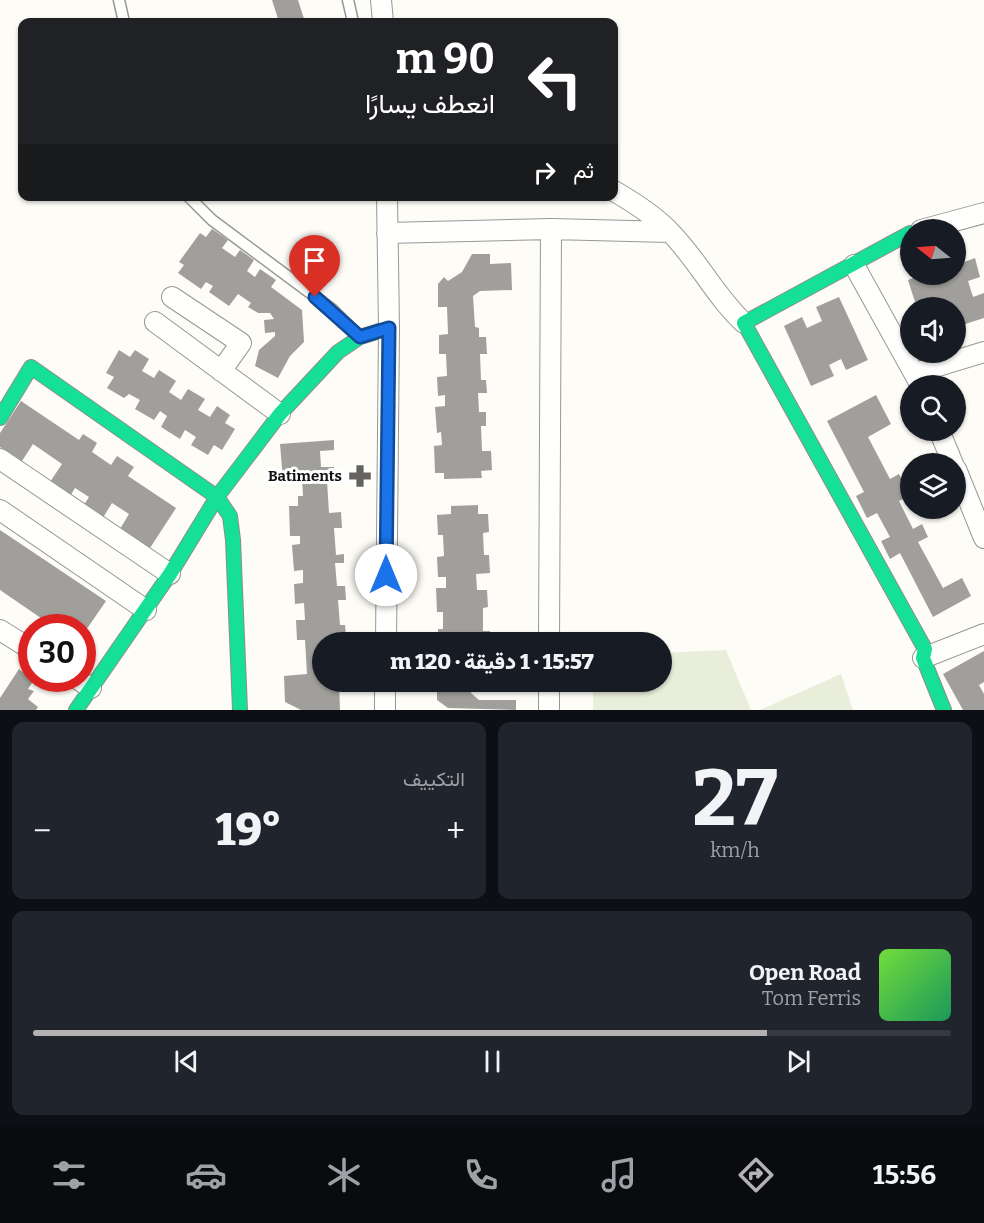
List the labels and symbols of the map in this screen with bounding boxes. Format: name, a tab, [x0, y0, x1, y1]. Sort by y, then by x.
north arrow	[900, 219, 966, 285]
pin	[289, 235, 340, 297]
pharmacy icon: Batiments	[347, 463, 373, 489]
place label: Batiments	[268, 467, 342, 485]
position arrow	[354, 543, 418, 607]
speed limit sign: 30	[18, 614, 96, 692]

